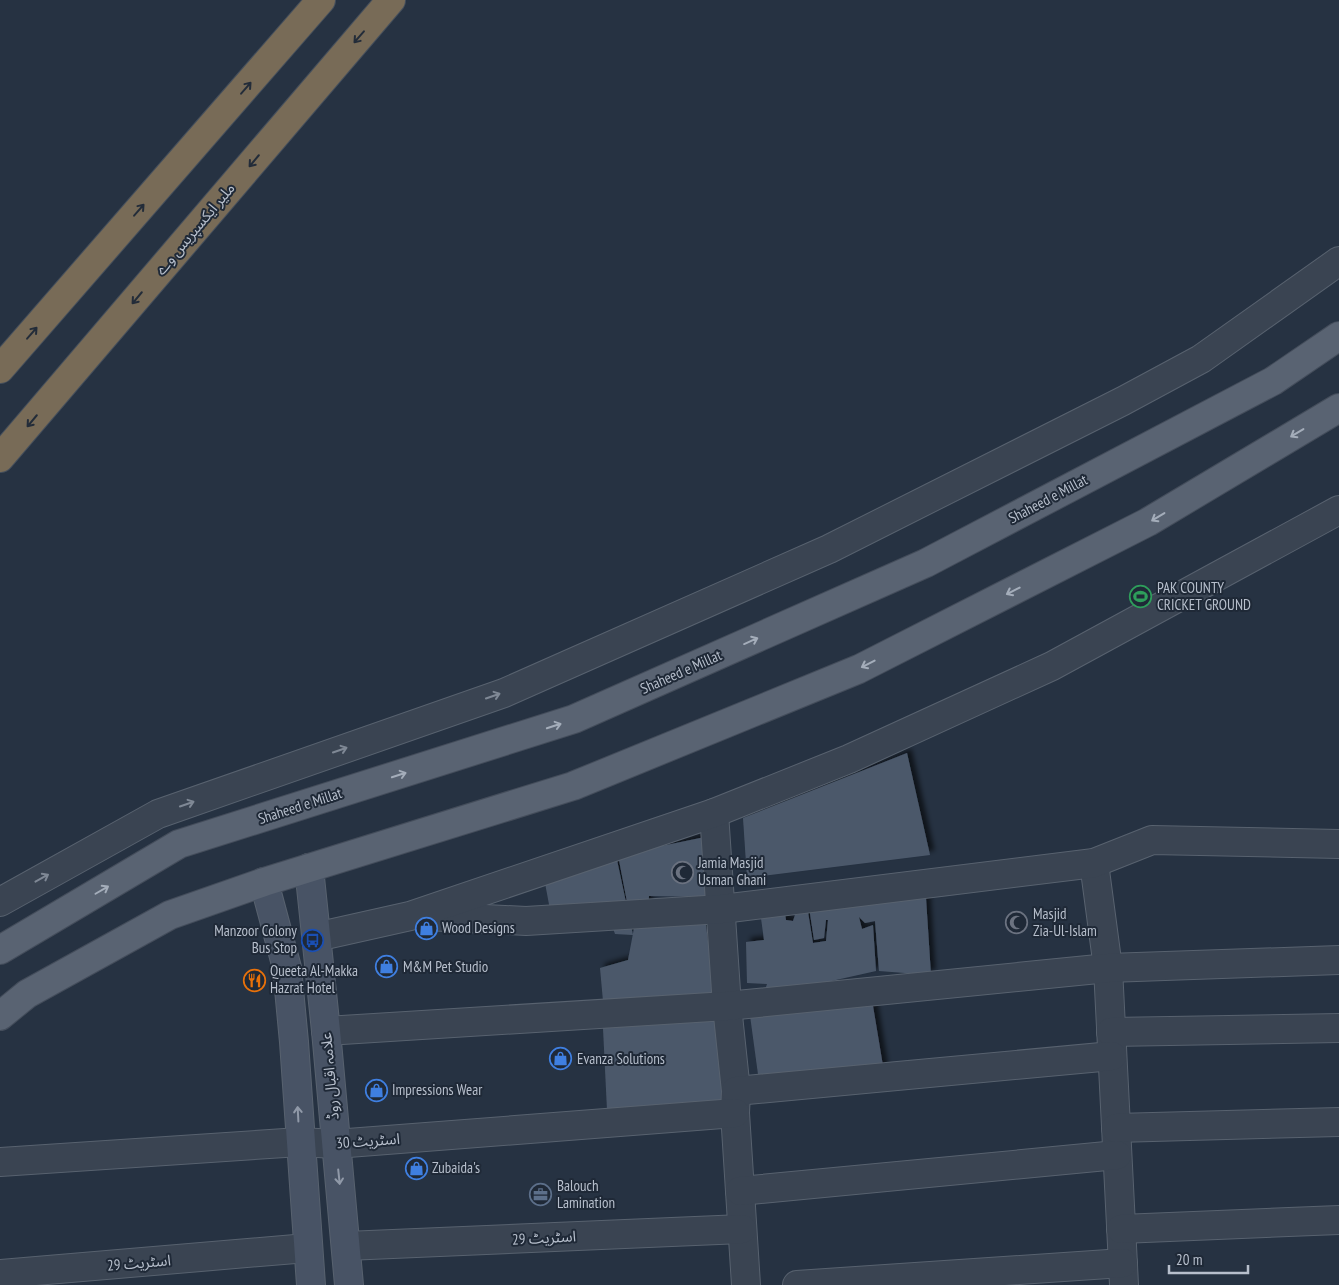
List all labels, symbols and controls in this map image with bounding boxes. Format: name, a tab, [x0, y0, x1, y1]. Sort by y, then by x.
one-way arrow	[354, 30, 365, 43]
one-way arrow	[240, 81, 251, 94]
one-way arrow	[248, 154, 259, 167]
street label: ملیر ایکسپریس وے	[151, 179, 239, 279]
one-way arrow	[133, 204, 145, 217]
one-way arrow	[131, 291, 143, 304]
one-way arrow	[26, 326, 38, 339]
one-way arrow	[26, 415, 37, 428]
one-way arrow	[1291, 428, 1305, 438]
street label: Shaheed e Millat	[1005, 470, 1091, 527]
one-way arrow	[1151, 512, 1165, 522]
place label: PAK COUNTY CRICKET GROUND	[1157, 578, 1251, 614]
sports icon: PAK COUNTY CRICKET GROUND	[1129, 585, 1153, 609]
one-way arrow	[1006, 586, 1021, 596]
one-way arrow	[743, 635, 758, 645]
street label: Shaheed e Millat	[637, 645, 724, 698]
one-way arrow	[861, 659, 876, 669]
one-way arrow	[485, 691, 501, 700]
one-way arrow	[545, 720, 561, 730]
one-way arrow	[332, 745, 347, 754]
one-way arrow	[391, 769, 407, 779]
street label: Shaheed e Millat	[256, 783, 344, 828]
one-way arrow	[178, 799, 194, 808]
place label: Jamia Masjid Usman Ghani	[697, 853, 766, 889]
mosque icon: Jamia Masjid Usman Ghani	[670, 860, 694, 884]
one-way arrow	[34, 872, 49, 882]
one-way arrow	[94, 884, 108, 894]
place label: Masjid Zia-Ul-Islam	[1033, 904, 1097, 940]
mosque icon: Masjid Zia-Ul-Islam	[1005, 911, 1029, 935]
shop icon: Wood Designs	[414, 916, 438, 940]
place label: Wood Designs	[442, 918, 515, 937]
place label: Manzoor Colony Bus Stop	[214, 921, 297, 957]
bus stop icon: Manzoor Colony Bus Stop	[301, 928, 325, 952]
shop icon: M&M Pet Studio	[375, 955, 399, 979]
place label: M&M Pet Studio	[403, 957, 488, 976]
place label: Queeta Al-Makka Hazrat Hotel	[270, 961, 358, 997]
restaurant icon: Queeta Al-Makka Hazrat Hotel	[242, 968, 266, 992]
street label: علامہ اقبال روڈ	[316, 1031, 343, 1120]
shop icon: Evanza Solutions	[549, 1047, 573, 1071]
place label: Evanza Solutions	[577, 1049, 665, 1068]
shop icon: Impressions Wear	[364, 1078, 388, 1102]
place label: Impressions Wear	[392, 1080, 483, 1099]
one-way arrow	[294, 1106, 303, 1122]
street label: اسٹریٹ 30	[335, 1129, 401, 1152]
shop icon: Zubaida's	[404, 1156, 428, 1180]
place label: Zubaida's	[432, 1158, 480, 1177]
one-way arrow	[334, 1169, 344, 1185]
place label: Balouch Lamination	[557, 1176, 615, 1212]
office icon: Balouch Lamination	[529, 1183, 553, 1207]
street label: اسٹریٹ 29	[512, 1226, 576, 1249]
scale bar	[1169, 1242, 1248, 1274]
street label: اسٹریٹ 29	[106, 1250, 172, 1275]
text: 20 m	[1176, 1250, 1202, 1269]

